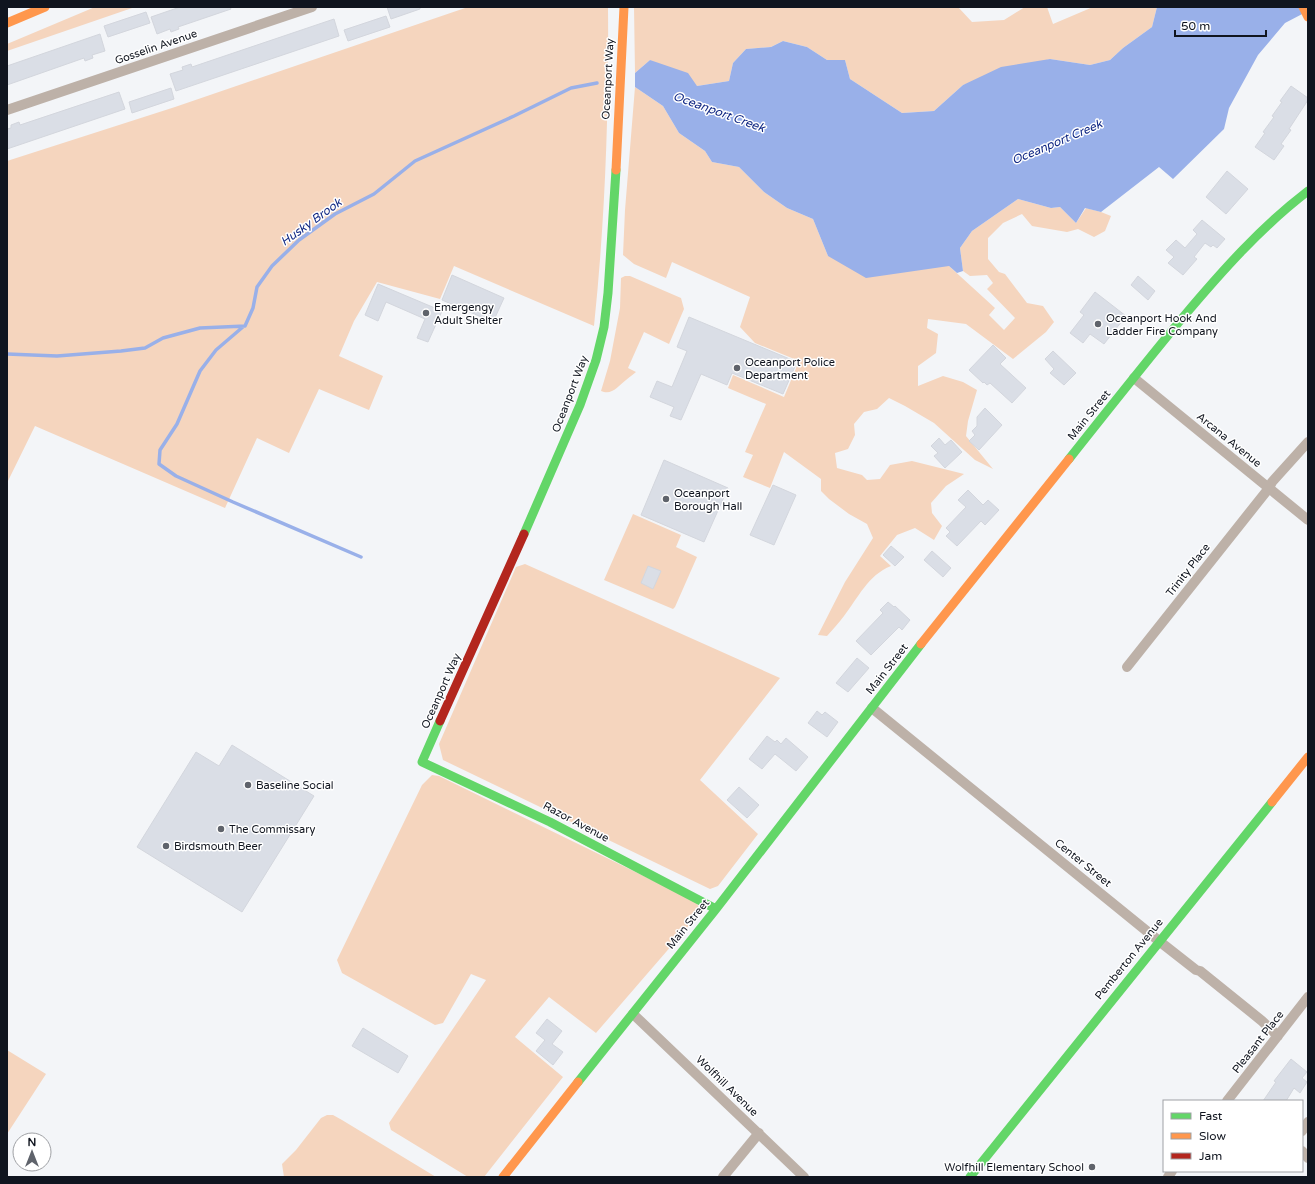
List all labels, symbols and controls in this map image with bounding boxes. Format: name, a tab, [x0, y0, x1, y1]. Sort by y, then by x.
scale bar	[1175, 12, 1266, 38]
text: 50 m	[1181, 19, 1210, 33]
street label: Gosselin Avenue	[113, 27, 199, 67]
street label: Oceanport Way	[599, 38, 617, 120]
water label: Oceanport Creek	[671, 89, 768, 136]
water label: Oceanport Creek	[1010, 116, 1106, 167]
water label: Husky Brook	[278, 194, 345, 249]
place label: Emergengy Adult Shelter	[434, 301, 503, 327]
marker: Emergengy Adult Shelter	[421, 308, 431, 318]
place label: Oceanport Hook And Ladder Fire Company	[1106, 312, 1218, 338]
marker: Oceanport Hook And Ladder Fire Company	[1093, 319, 1103, 329]
street label: Oceanport Way	[549, 354, 591, 434]
place label: Oceanport Police Department	[745, 356, 835, 382]
marker: Oceanport Police Department	[732, 363, 742, 373]
street label: Main Street	[1065, 387, 1113, 443]
street label: Arcana Avenue	[1194, 410, 1264, 470]
place label: Oceanport Borough Hall	[674, 487, 742, 513]
marker: Oceanport Borough Hall	[661, 494, 671, 504]
street label: Trinity Place	[1163, 541, 1213, 599]
street label: Main Street	[863, 641, 911, 697]
street label: Oceanport Way	[419, 651, 463, 731]
place label: Baseline Social	[256, 779, 334, 792]
marker: Baseline Social	[243, 780, 253, 790]
street label: Razor Avenue	[541, 799, 611, 845]
place label: The Commissary	[229, 823, 315, 836]
marker: The Commissary	[216, 824, 226, 834]
street label: Center Street	[1052, 836, 1114, 890]
place label: Birdsmouth Beer	[174, 840, 263, 853]
marker: Birdsmouth Beer	[161, 841, 171, 851]
street label: Main Street	[664, 896, 712, 952]
street label: Pemberton Avenue	[1092, 916, 1166, 1002]
street label: Pleasant Place	[1230, 1008, 1286, 1076]
street label: Wolfhill Avenue	[693, 1053, 761, 1119]
legend	[1163, 1100, 1303, 1172]
text: Fast	[1199, 1109, 1223, 1123]
text: Slow	[1199, 1129, 1226, 1143]
north arrow	[12, 1132, 52, 1172]
text: N	[28, 1136, 36, 1149]
text: Jam	[1199, 1149, 1222, 1163]
place label: Wolfhill Elementary School	[944, 1161, 1084, 1174]
marker: Wolfhill Elementary School	[1087, 1162, 1097, 1172]

